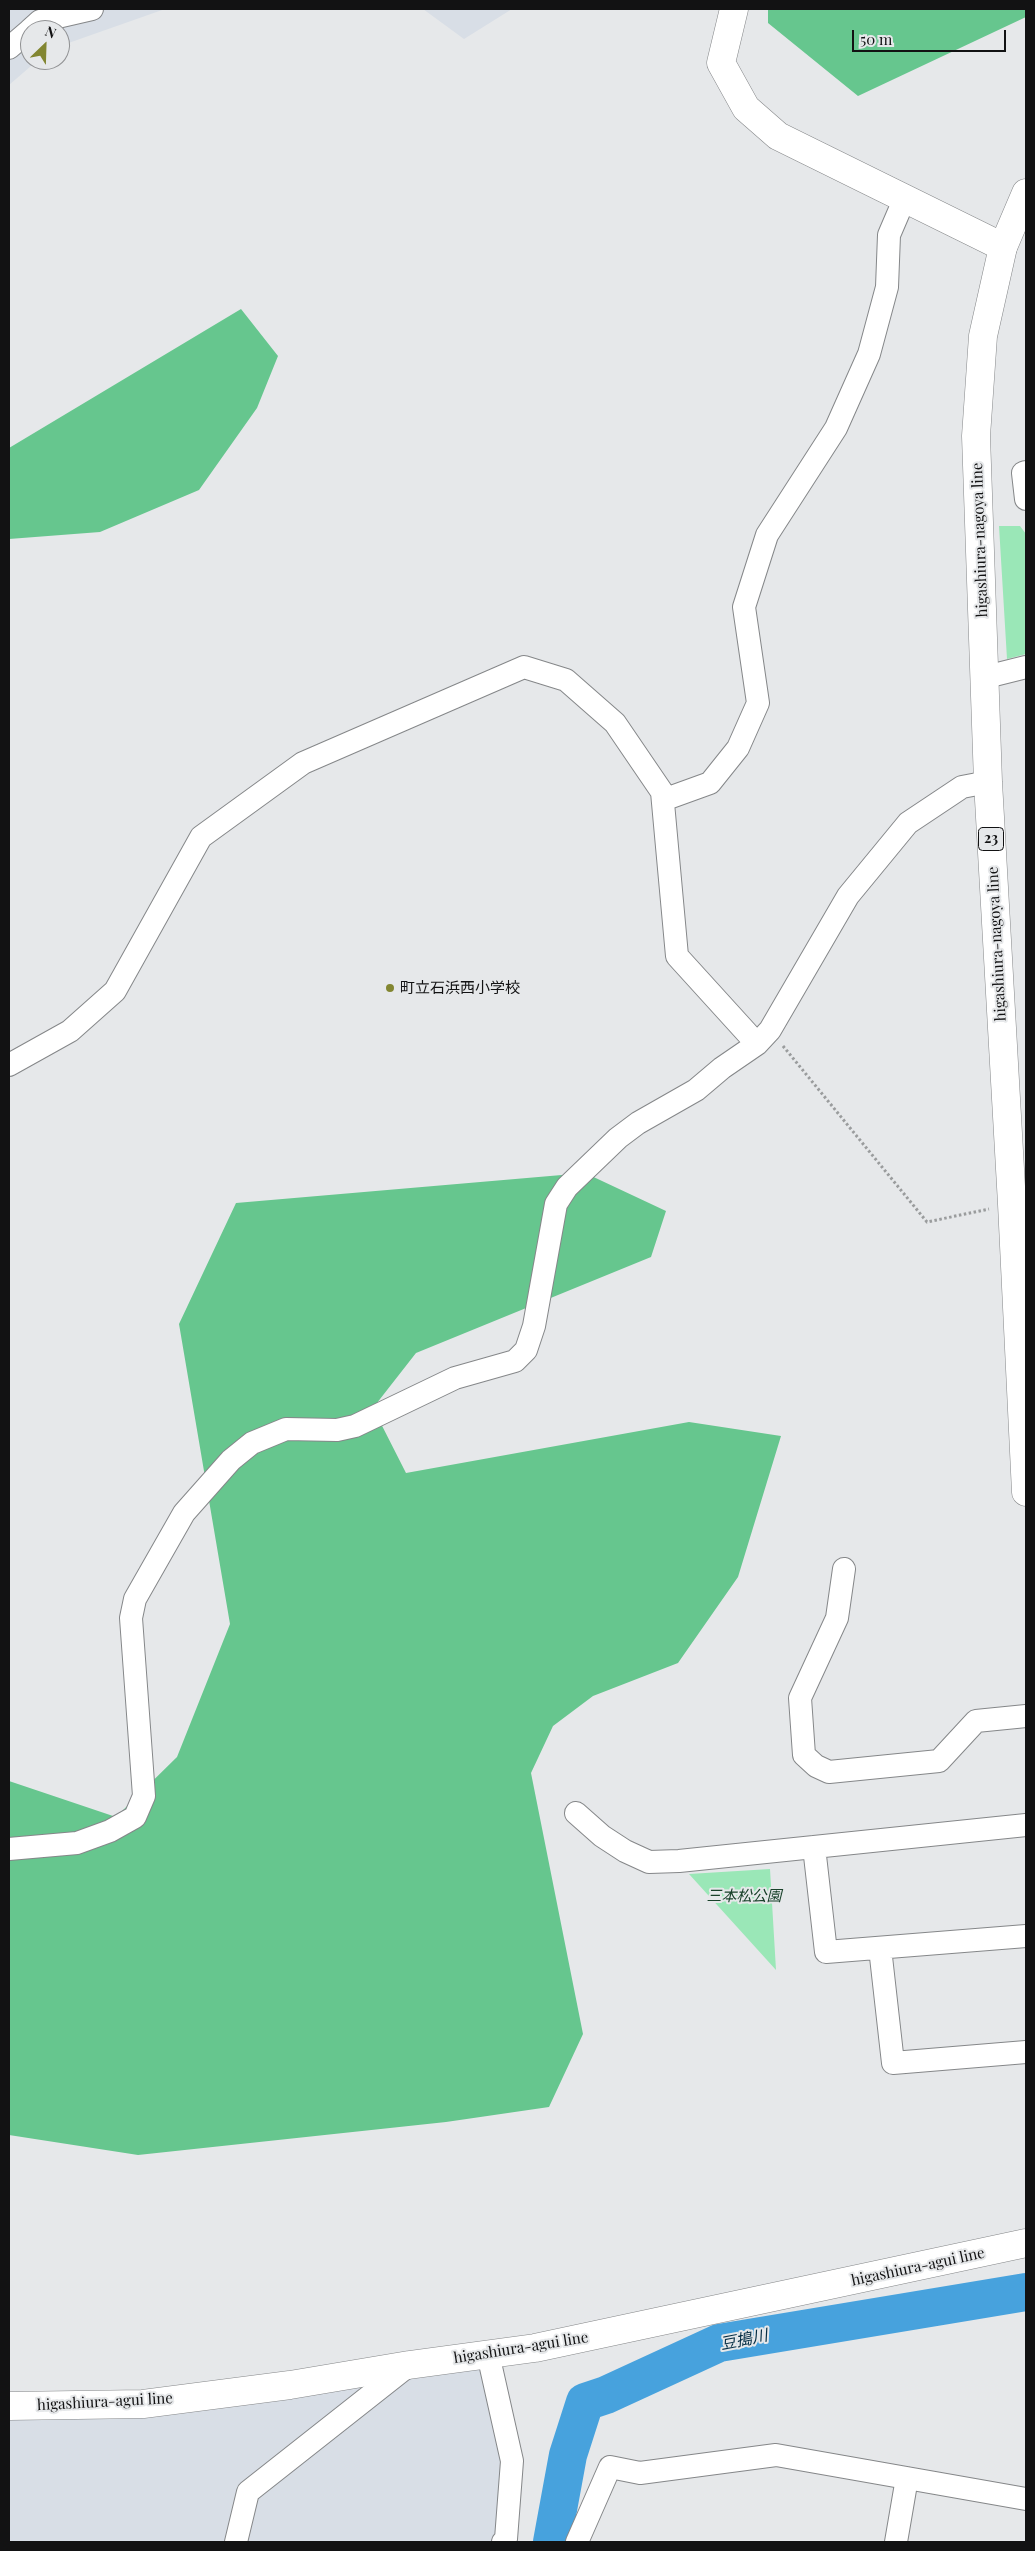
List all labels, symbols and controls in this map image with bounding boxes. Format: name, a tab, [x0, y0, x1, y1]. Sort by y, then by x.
north arrow	[20, 20, 70, 70]
scale bar	[855, 20, 1009, 52]
text: N	[42, 21, 59, 42]
text: 50 m	[860, 29, 892, 49]
street label: higashiura-nagoya line	[968, 462, 992, 618]
road number: 23	[978, 828, 1004, 851]
street label: higashiura-nagoya line	[984, 866, 1010, 1022]
place label: 町立石浜西小学校	[400, 979, 520, 997]
marker: 町立石浜西小学校	[384, 982, 396, 994]
park label: 三本松公園	[707, 1887, 781, 1905]
street label: higashiura-agui line	[850, 2244, 986, 2290]
water label: 豆搗川	[719, 2326, 769, 2354]
street label: higashiura-agui line	[452, 2328, 590, 2368]
street label: higashiura-agui line	[37, 2389, 173, 2415]

